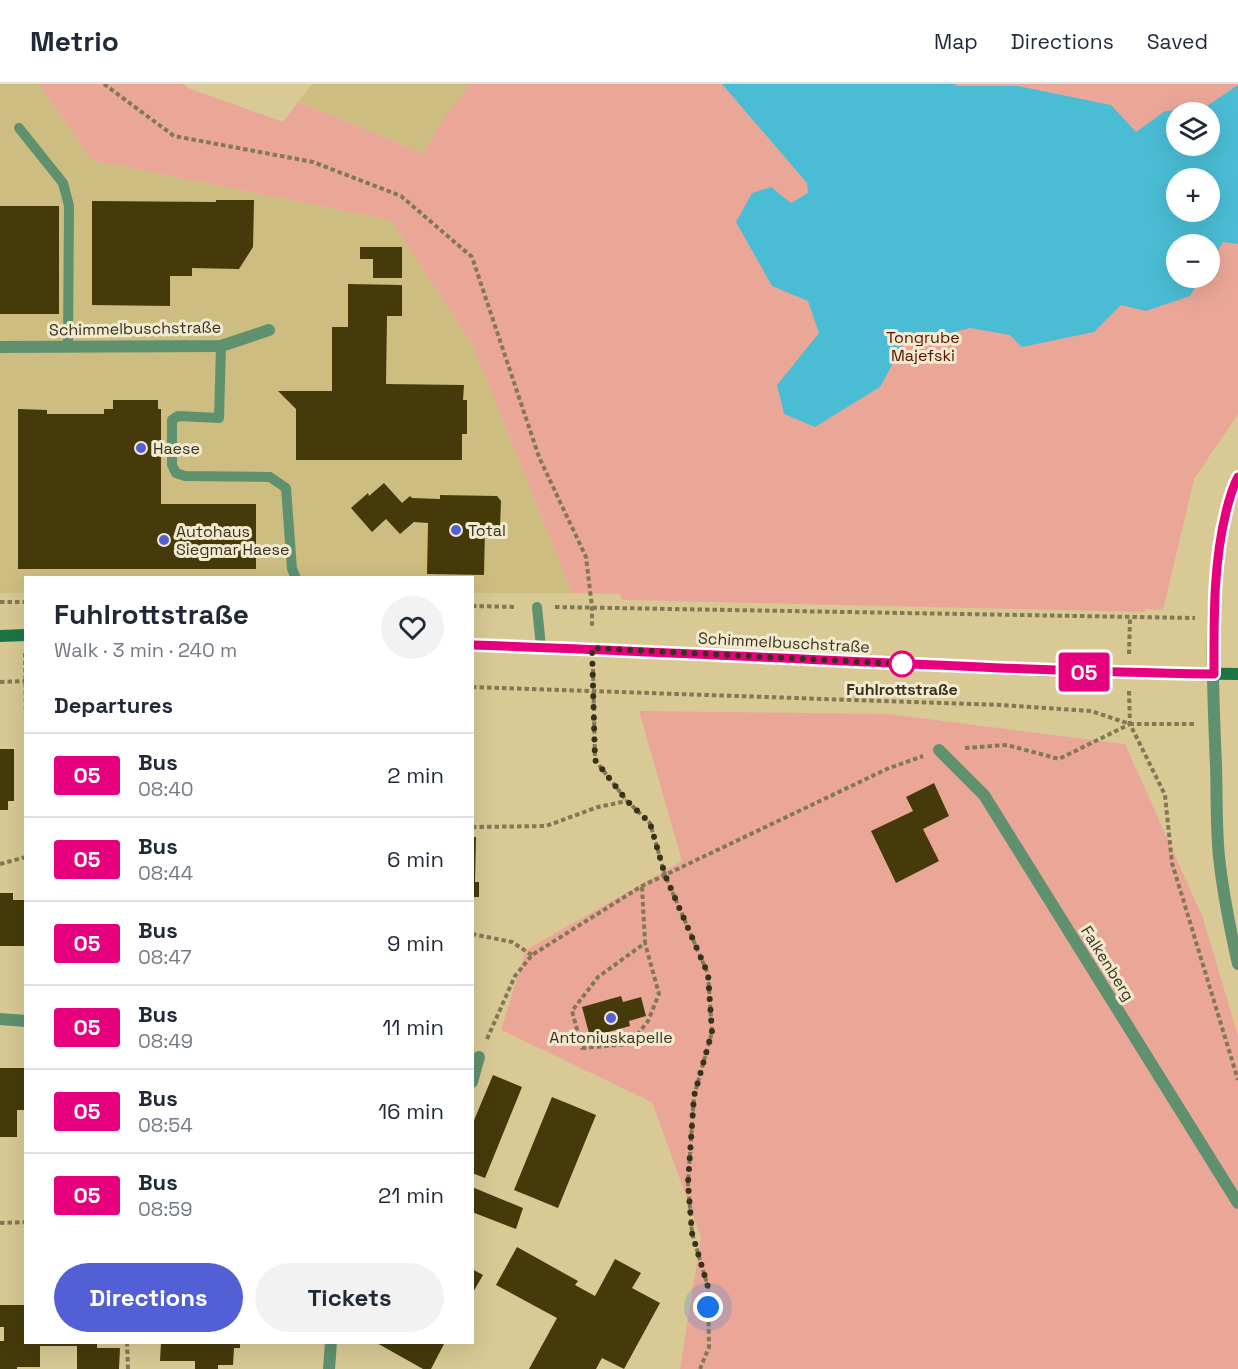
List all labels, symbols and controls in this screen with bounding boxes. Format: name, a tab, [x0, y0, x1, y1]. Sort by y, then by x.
text: Metrio	[30, 23, 119, 59]
text: Map	[934, 28, 978, 55]
text: Directions	[1011, 28, 1114, 55]
text: Saved	[1147, 28, 1208, 55]
map controls	[1166, 102, 1220, 288]
button: layers	[1166, 102, 1220, 156]
button: +	[1166, 168, 1220, 222]
button: −	[1166, 234, 1220, 288]
street label: Schimmelbuschstraße	[49, 317, 221, 340]
park label: Tongrube Majefski	[886, 327, 960, 366]
place label: Haese	[153, 438, 200, 459]
marker: Haese	[134, 441, 148, 455]
place label: Total	[468, 520, 506, 541]
place label: Autohaus Siegmar Haese	[176, 521, 289, 560]
marker: Total	[449, 523, 463, 537]
marker: Autohaus Siegmar Haese	[157, 533, 171, 547]
text: Fuhlrottstraße	[54, 596, 249, 632]
button: heart	[381, 596, 444, 659]
street label: Schimmelbuschstraße	[698, 628, 870, 657]
text: Walk · 3 min · 240 m	[54, 637, 237, 663]
marker: Fuhlrottstraße	[889, 651, 915, 677]
line badge: O5	[1057, 652, 1111, 692]
text: O5	[1071, 659, 1097, 686]
place label: Fuhlrottstraße	[846, 679, 958, 700]
text: Departures	[54, 691, 173, 719]
text: Bus	[138, 748, 178, 776]
text: 2 min	[387, 761, 444, 789]
text: O5	[74, 762, 100, 789]
text: 08:40	[138, 776, 194, 802]
text: Bus	[138, 832, 178, 860]
text: 6 min	[387, 845, 444, 873]
text: O5	[74, 846, 100, 873]
text: 08:44	[138, 860, 193, 886]
text: Bus	[138, 916, 178, 944]
street label: Falkenberg	[1076, 922, 1139, 1005]
text: 9 min	[387, 929, 444, 957]
text: O5	[74, 930, 100, 957]
text: 08:47	[138, 944, 191, 970]
text: Bus	[138, 1000, 178, 1028]
marker: Antoniuskapelle	[604, 1011, 618, 1025]
text: 11 min	[382, 1013, 444, 1041]
text: O5	[74, 1014, 100, 1041]
place label: Antoniuskapelle	[549, 1027, 673, 1048]
text: 08:49	[138, 1028, 193, 1054]
text: Bus	[138, 1084, 178, 1112]
text: 16 min	[378, 1097, 444, 1125]
text: O5	[74, 1098, 100, 1125]
text: 08:54	[138, 1112, 193, 1138]
text: Bus	[138, 1168, 178, 1196]
text: 21 min	[378, 1181, 444, 1209]
text: O5	[74, 1182, 100, 1209]
text: 08:59	[138, 1196, 193, 1222]
button: Directions	[54, 1263, 243, 1332]
button: Tickets	[255, 1263, 444, 1332]
your location	[693, 1292, 723, 1322]

